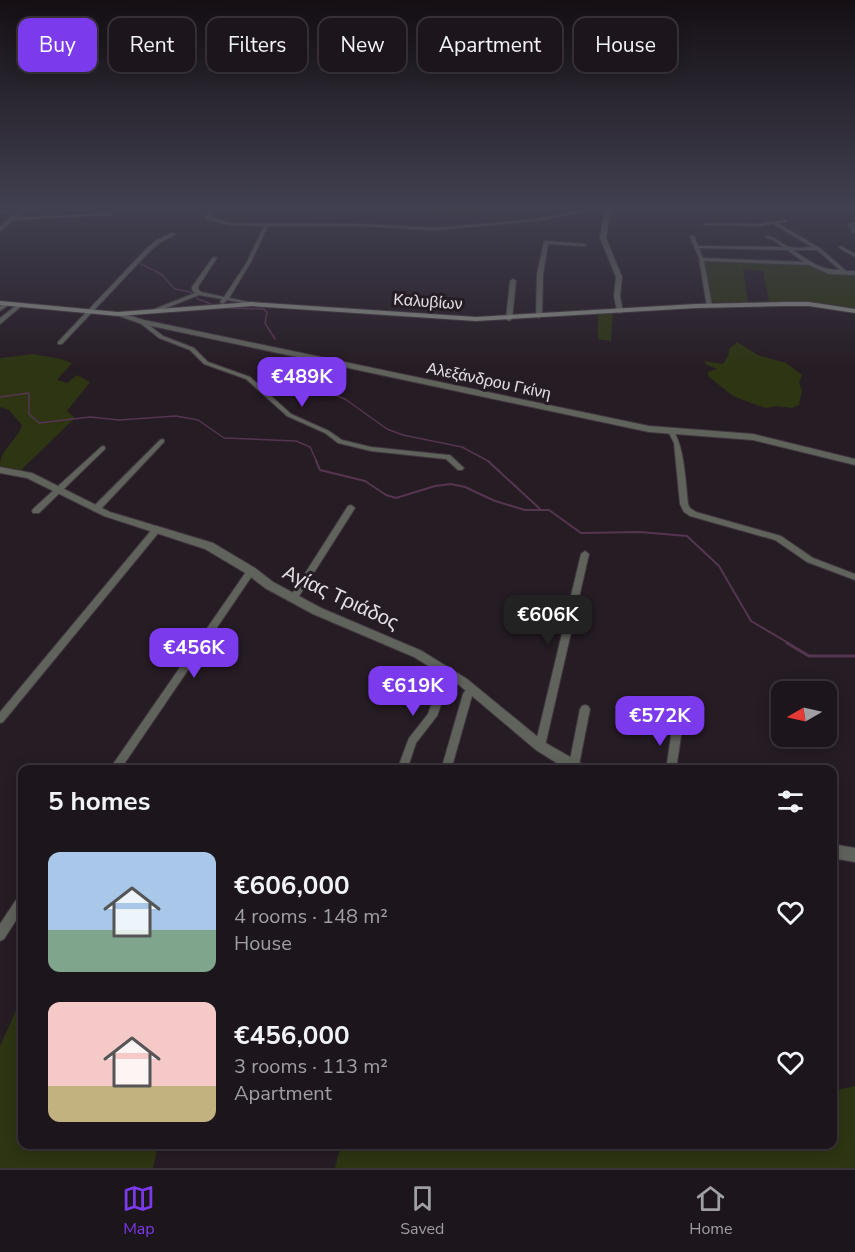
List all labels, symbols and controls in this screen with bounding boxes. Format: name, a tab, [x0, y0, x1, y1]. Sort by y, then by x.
chip: Buy	[18, 18, 97, 72]
chip: Rent	[109, 18, 195, 72]
chip: Filters	[207, 18, 307, 72]
chip: New	[319, 18, 406, 72]
chip: Apartment	[418, 18, 562, 72]
chip: House	[574, 18, 677, 72]
street label: Καλυβίων	[393, 289, 463, 315]
pin: €489K	[260, 357, 344, 408]
street label: Αλεξάνδρου Γκίνη	[424, 357, 553, 405]
text: €489K	[271, 363, 333, 390]
street label: Αγίας Τριάδος	[278, 559, 404, 636]
pin: €606K	[506, 595, 590, 646]
text: €606K	[517, 601, 579, 628]
pin: €456K	[152, 628, 236, 679]
text: €456K	[163, 634, 225, 661]
pin: €619K	[371, 666, 455, 717]
text: €619K	[382, 672, 444, 699]
north arrow	[771, 681, 837, 747]
map controls	[771, 681, 837, 747]
pin: €572K	[618, 696, 702, 747]
text: €572K	[629, 702, 691, 729]
text: 5 homes	[48, 784, 150, 819]
icon: filters	[774, 785, 807, 818]
text: €606,000	[234, 868, 350, 903]
icon: home	[96, 876, 168, 948]
icon: heart	[774, 896, 807, 929]
text: 4 rooms · 148 m²	[234, 903, 388, 930]
text: House	[234, 930, 292, 957]
text: €456,000	[234, 1018, 350, 1053]
icon: home	[96, 1026, 168, 1098]
icon: heart	[774, 1046, 807, 1079]
text: 3 rooms · 113 m²	[234, 1053, 388, 1080]
text: Apartment	[234, 1080, 332, 1107]
tab: Map	[122, 1182, 155, 1240]
tab: Saved	[400, 1182, 444, 1240]
tab: Home	[689, 1182, 733, 1240]

